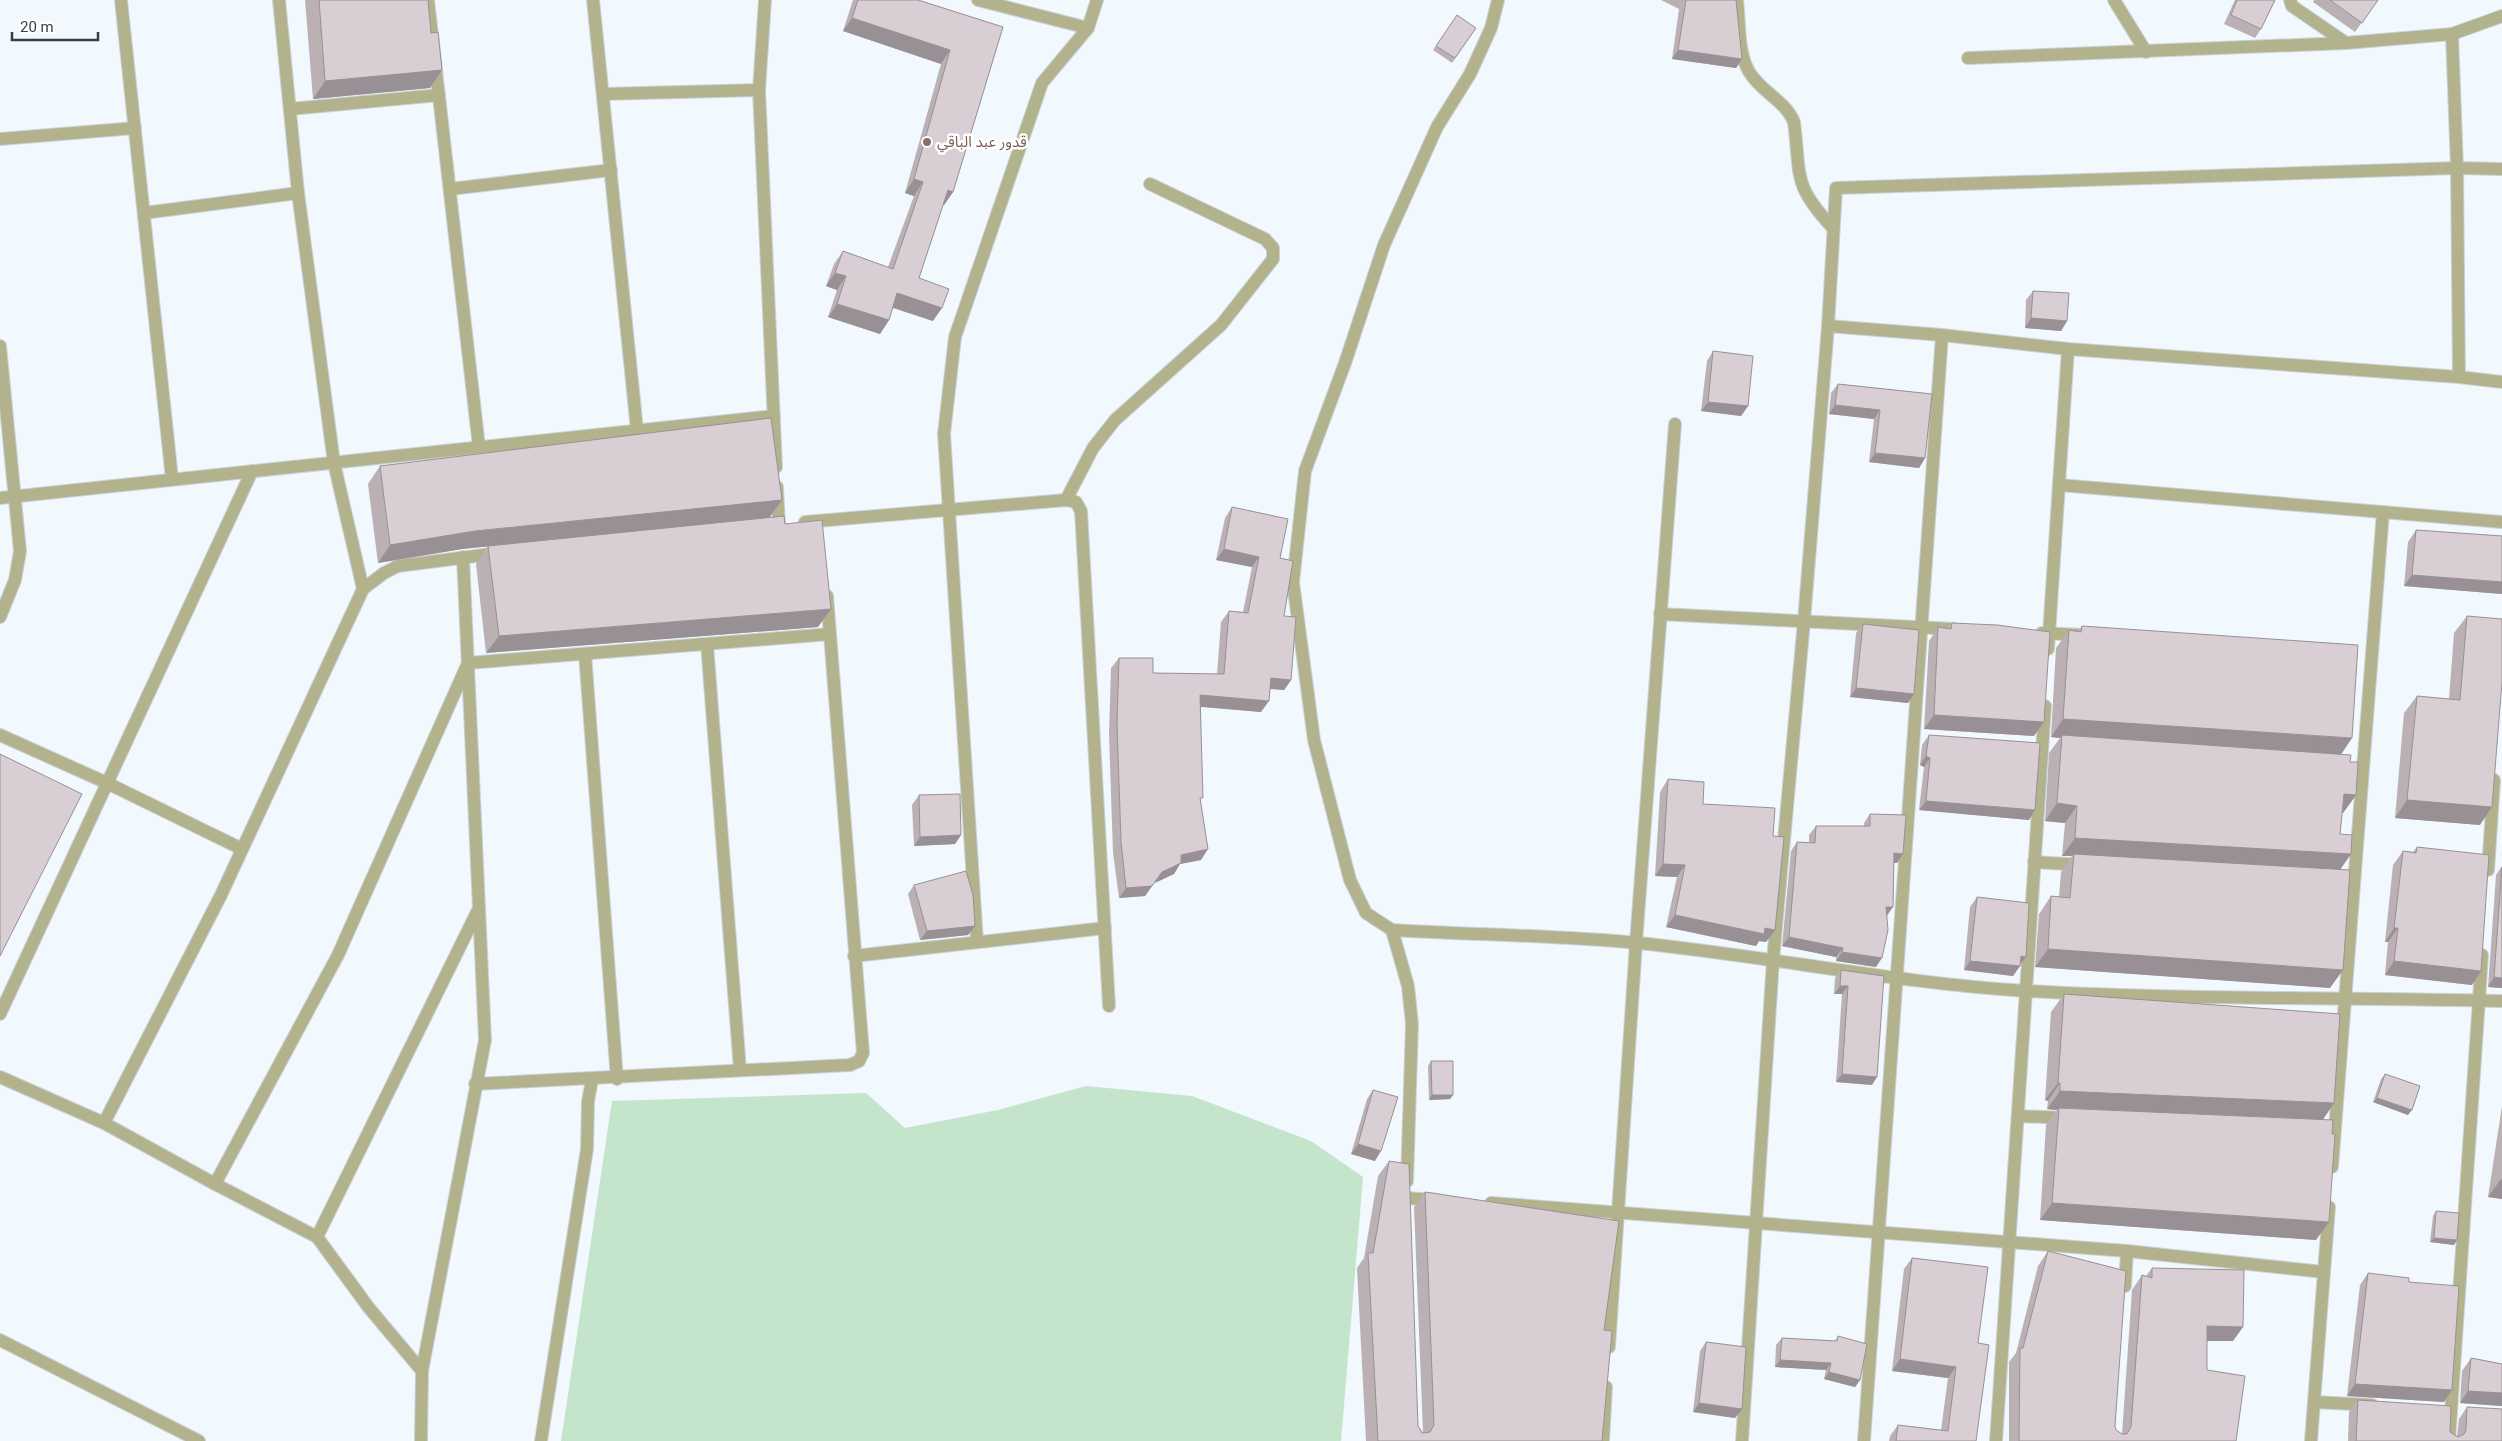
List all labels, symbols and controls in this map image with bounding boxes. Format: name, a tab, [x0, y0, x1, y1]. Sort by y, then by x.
scale bar	[12, 10, 99, 42]
text: 20 m	[20, 18, 54, 36]
place label: قدور عبد الباقي	[937, 133, 1027, 153]
marker: قدور عبد الباقي	[921, 136, 933, 148]

